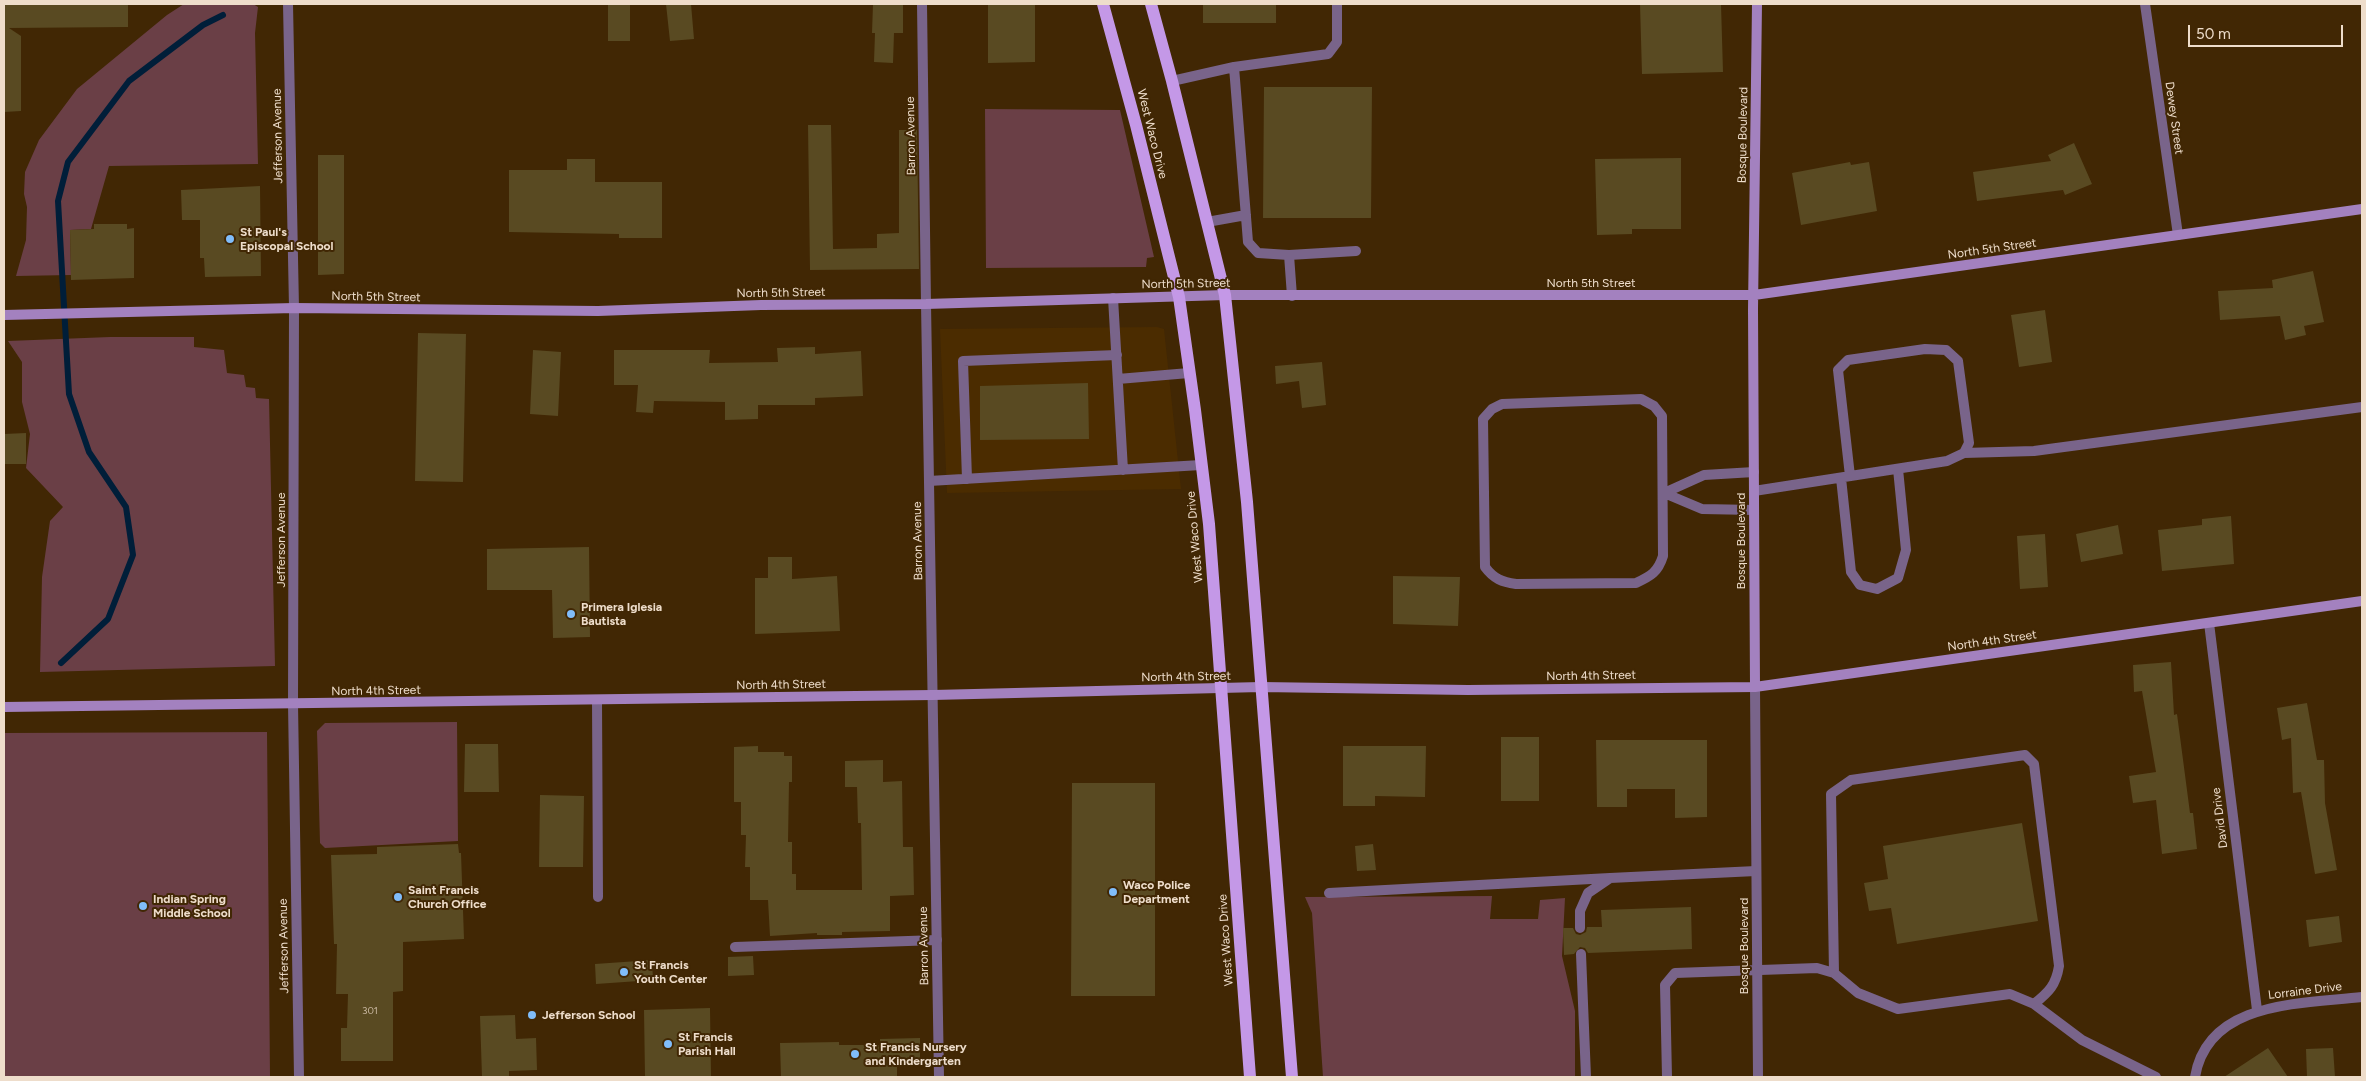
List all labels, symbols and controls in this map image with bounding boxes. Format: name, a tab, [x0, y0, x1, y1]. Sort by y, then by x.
scale bar	[2191, 15, 2346, 47]
text: 50 m	[2196, 25, 2231, 43]
street label: Dewey Street	[2162, 81, 2186, 155]
street label: Bosque Boulevard	[1735, 87, 1751, 183]
street label: Jefferson Avenue	[270, 88, 286, 184]
street label: West Waco Drive	[1134, 88, 1170, 180]
street label: Barron Avenue	[903, 96, 919, 176]
place label: St Paul's Episcopal School	[240, 225, 334, 253]
marker: St Paul's Episcopal School	[224, 233, 236, 245]
street label: North 5th Street	[1947, 236, 2037, 262]
street label: North 5th Street	[1141, 276, 1231, 292]
street label: North 5th Street	[1546, 276, 1636, 290]
street label: North 5th Street	[736, 285, 826, 301]
street label: North 5th Street	[331, 289, 421, 305]
street label: West Waco Drive	[1184, 491, 1206, 583]
street label: Jefferson Avenue	[274, 493, 288, 587]
street label: Bosque Boulevard	[1734, 493, 1748, 589]
street label: Barron Avenue	[910, 501, 926, 581]
place label: Primera Iglesia Bautista	[581, 600, 662, 628]
marker: Primera Iglesia Bautista	[565, 608, 577, 620]
street label: North 4th Street	[1947, 628, 2037, 654]
street label: North 4th Street	[1546, 668, 1636, 684]
street label: North 4th Street	[1141, 669, 1231, 685]
street label: North 4th Street	[736, 677, 826, 693]
street label: North 4th Street	[331, 683, 421, 699]
street label: David Drive	[2209, 787, 2231, 849]
place label: Waco Police Department	[1123, 878, 1190, 906]
place label: Saint Francis Church Office	[408, 883, 486, 911]
marker: Waco Police Department	[1107, 886, 1119, 898]
marker: Saint Francis Church Office	[392, 891, 404, 903]
place label: Indian Spring Middle School	[153, 892, 231, 920]
street label: West Waco Drive	[1216, 894, 1236, 986]
street label: Jefferson Avenue	[276, 898, 292, 994]
street label: Bosque Boulevard	[1737, 898, 1751, 994]
marker: Indian Spring Middle School	[137, 900, 149, 912]
street label: Barron Avenue	[916, 906, 932, 986]
place label: St Francis Youth Center	[634, 958, 707, 986]
marker: St Francis Youth Center	[618, 966, 630, 978]
street label: Lorraine Drive	[2267, 979, 2343, 1003]
house number: 301	[362, 1005, 378, 1017]
place label: Jefferson School	[542, 1008, 636, 1022]
marker: Jefferson School	[526, 1009, 538, 1021]
place label: St Francis Parish Hall	[678, 1030, 736, 1058]
marker: St Francis Parish Hall	[662, 1038, 674, 1050]
place label: St Francis Nursery and Kindergarten	[865, 1040, 967, 1068]
marker: St Francis Nursery and Kindergarten	[849, 1048, 861, 1060]

